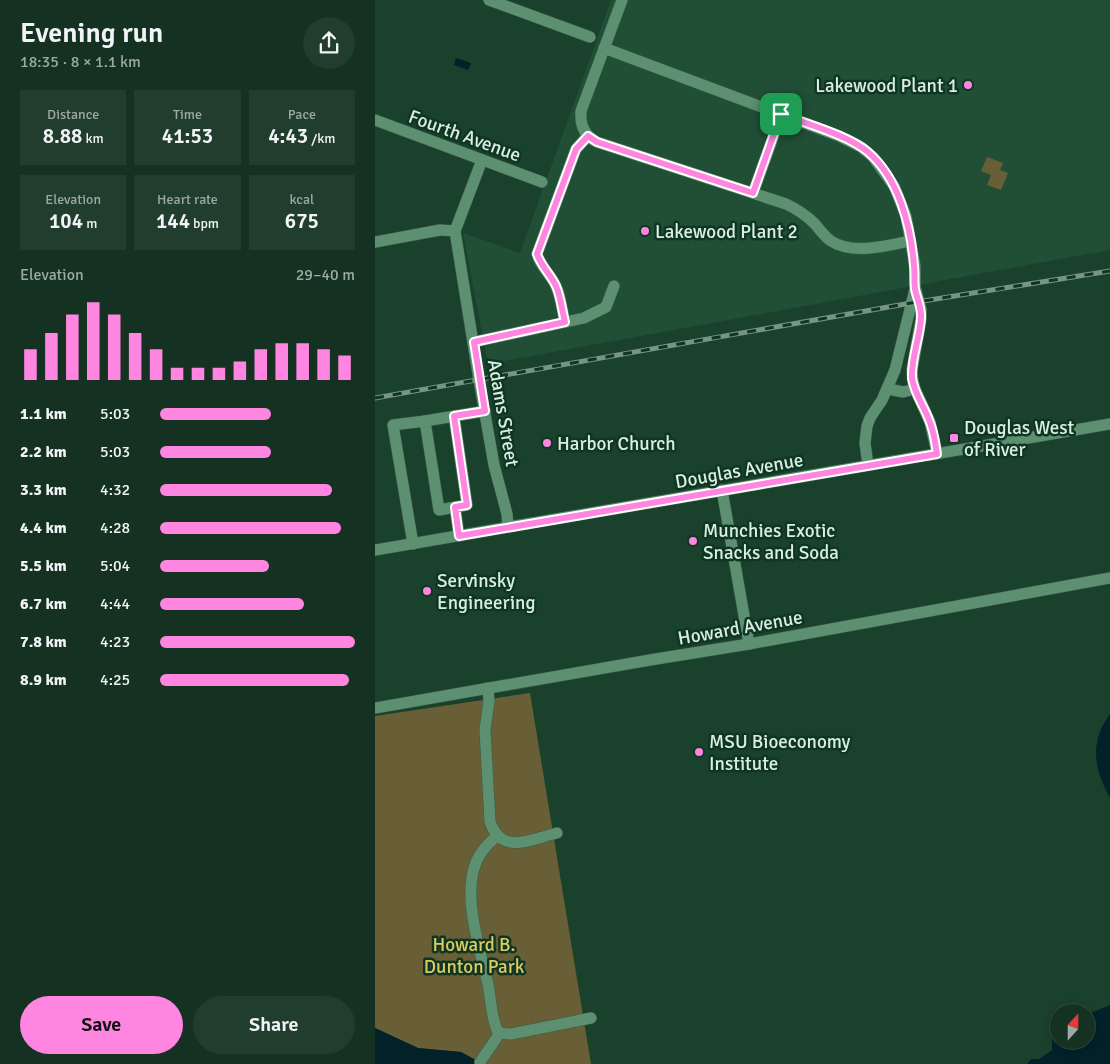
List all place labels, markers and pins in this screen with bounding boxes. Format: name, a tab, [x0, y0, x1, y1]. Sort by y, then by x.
place label: Lakewood Plant 1	[815, 74, 958, 98]
marker: Lakewood Plant 1	[962, 79, 974, 91]
pin	[760, 93, 802, 135]
place label: Lakewood Plant 2	[655, 220, 798, 244]
marker: Lakewood Plant 2	[639, 225, 651, 237]
place label: Douglas West of River	[964, 416, 1075, 462]
place label: Harbor Church	[557, 432, 676, 456]
marker: Douglas West of River	[948, 432, 960, 444]
marker: Harbor Church	[541, 437, 553, 449]
place label: Munchies Exotic Snacks and Soda	[703, 519, 839, 565]
marker: Munchies Exotic Snacks and Soda	[687, 535, 699, 547]
place label: Servinsky Engineering	[437, 569, 535, 615]
marker: Servinsky Engineering	[421, 585, 433, 597]
place label: MSU Bioeconomy Institute	[709, 730, 851, 776]
marker: MSU Bioeconomy Institute	[693, 746, 705, 758]

